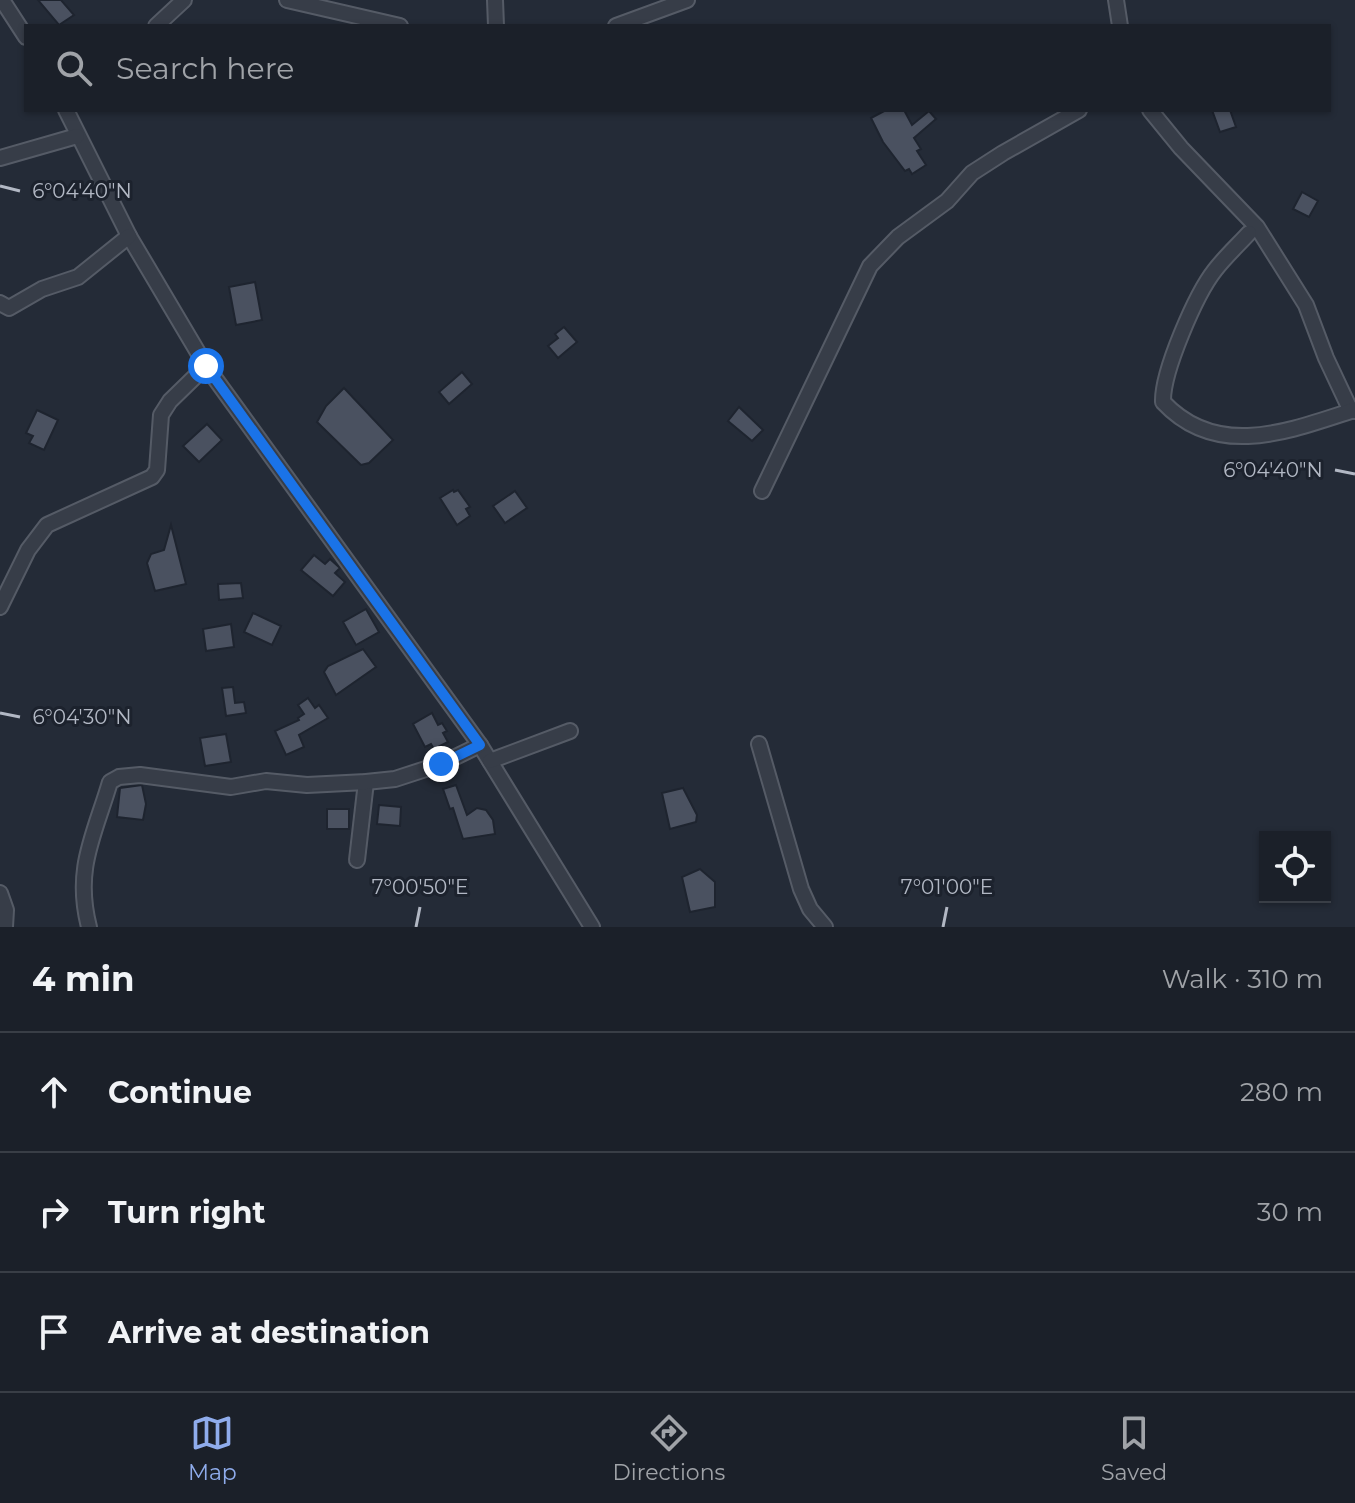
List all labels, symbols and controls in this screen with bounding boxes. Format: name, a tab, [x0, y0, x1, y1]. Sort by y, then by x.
search box	[24, 24, 1331, 112]
icon: search	[52, 46, 96, 90]
text: Search here	[116, 50, 294, 87]
text: 6°04'40"N	[32, 179, 132, 203]
route start	[188, 348, 224, 384]
text: 6°04'40"N	[1223, 458, 1323, 482]
text: 6°04'30"N	[33, 705, 131, 729]
route end	[423, 746, 459, 782]
map controls	[1259, 831, 1331, 903]
button: locate	[1259, 831, 1331, 903]
text: 7°00'50"E	[372, 875, 468, 899]
text: 7°01'00"E	[901, 875, 993, 899]
text: 4 min	[32, 958, 134, 1000]
text: Walk · 310 m	[1162, 963, 1323, 995]
icon: ahead	[32, 1070, 76, 1114]
text: Continue	[108, 1074, 252, 1111]
text: 280 m	[1240, 1076, 1323, 1108]
icon: right	[32, 1190, 76, 1234]
text: Turn right	[108, 1194, 265, 1231]
text: 30 m	[1257, 1196, 1323, 1228]
icon: arrive	[32, 1310, 76, 1354]
text: Arrive at destination	[108, 1314, 430, 1351]
tab: Map	[188, 1411, 237, 1486]
tab: Directions	[613, 1411, 725, 1486]
tab: Saved	[1101, 1411, 1167, 1486]

